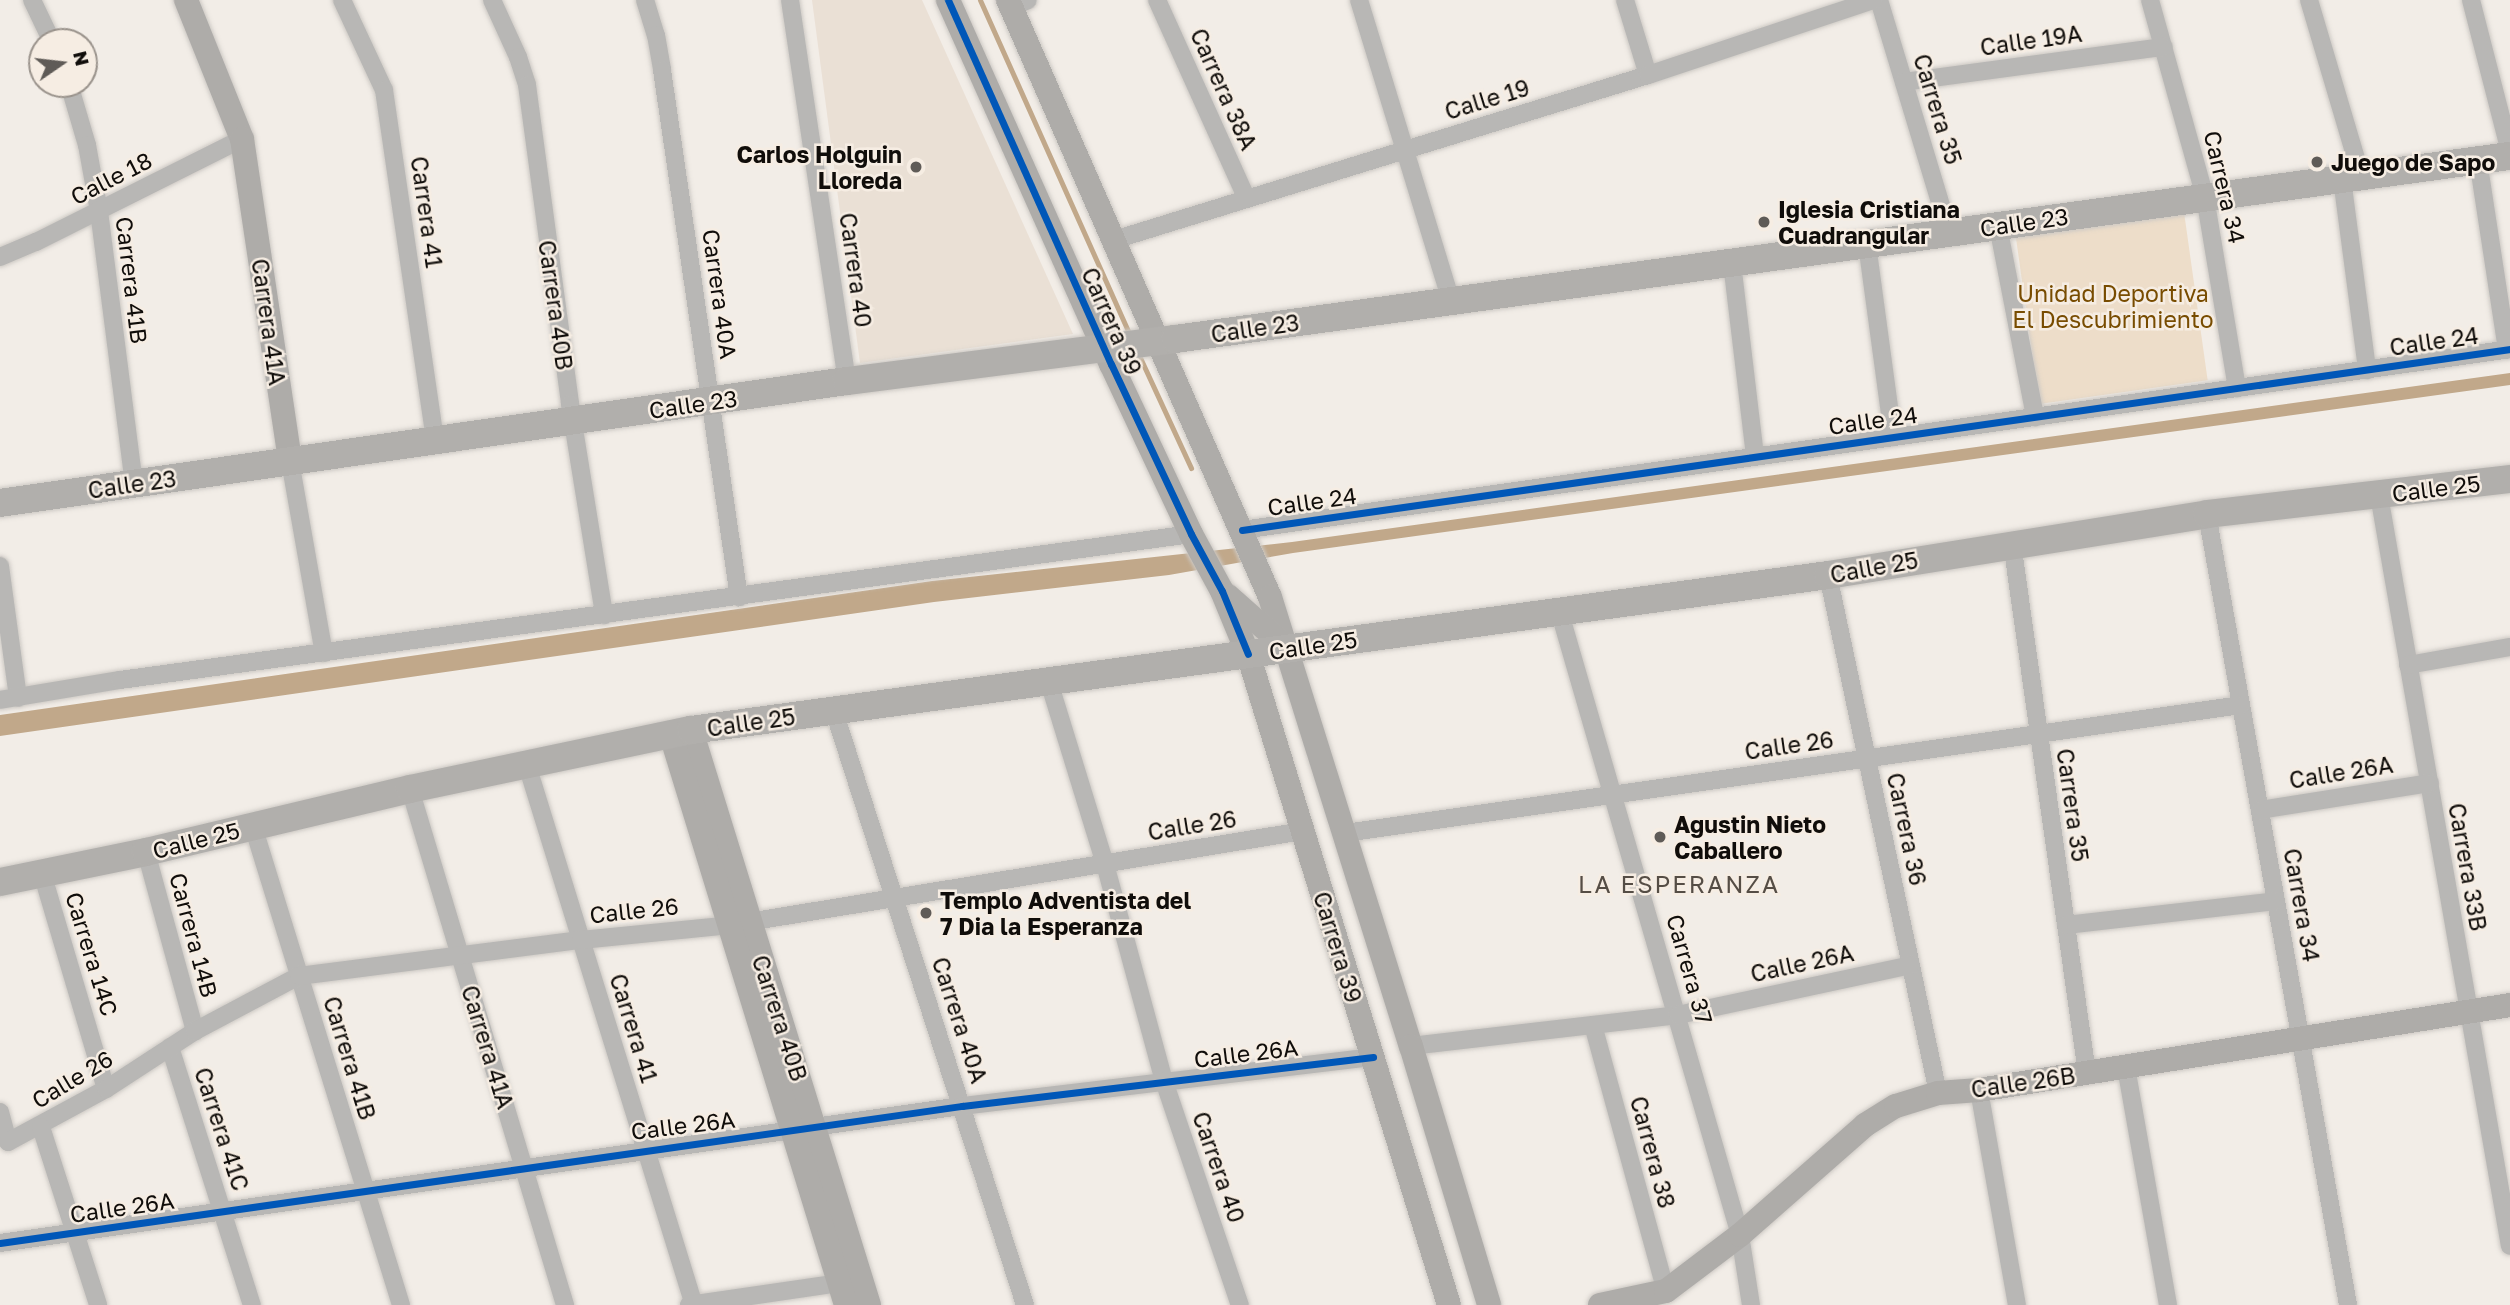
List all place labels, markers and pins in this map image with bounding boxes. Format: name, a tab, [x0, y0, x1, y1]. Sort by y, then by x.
place label: Carlos Holguin Lloreda	[736, 140, 902, 194]
place label: Juego de Sapo	[2331, 148, 2495, 176]
marker: Juego de Sapo	[2309, 154, 2325, 170]
marker: Carlos Holguin Lloreda	[908, 159, 924, 175]
place label: Iglesia Cristiana Cuadrangular	[1778, 195, 1960, 249]
marker: Iglesia Cristiana Cuadrangular	[1756, 214, 1772, 230]
place label: Agustin Nieto Caballero	[1674, 810, 1826, 864]
marker: Agustin Nieto Caballero	[1652, 829, 1668, 845]
place label: Templo Adventista del 7 Dia la Esperanza	[940, 886, 1191, 940]
marker: Templo Adventista del 7 Dia la Esperanza	[918, 905, 934, 921]

